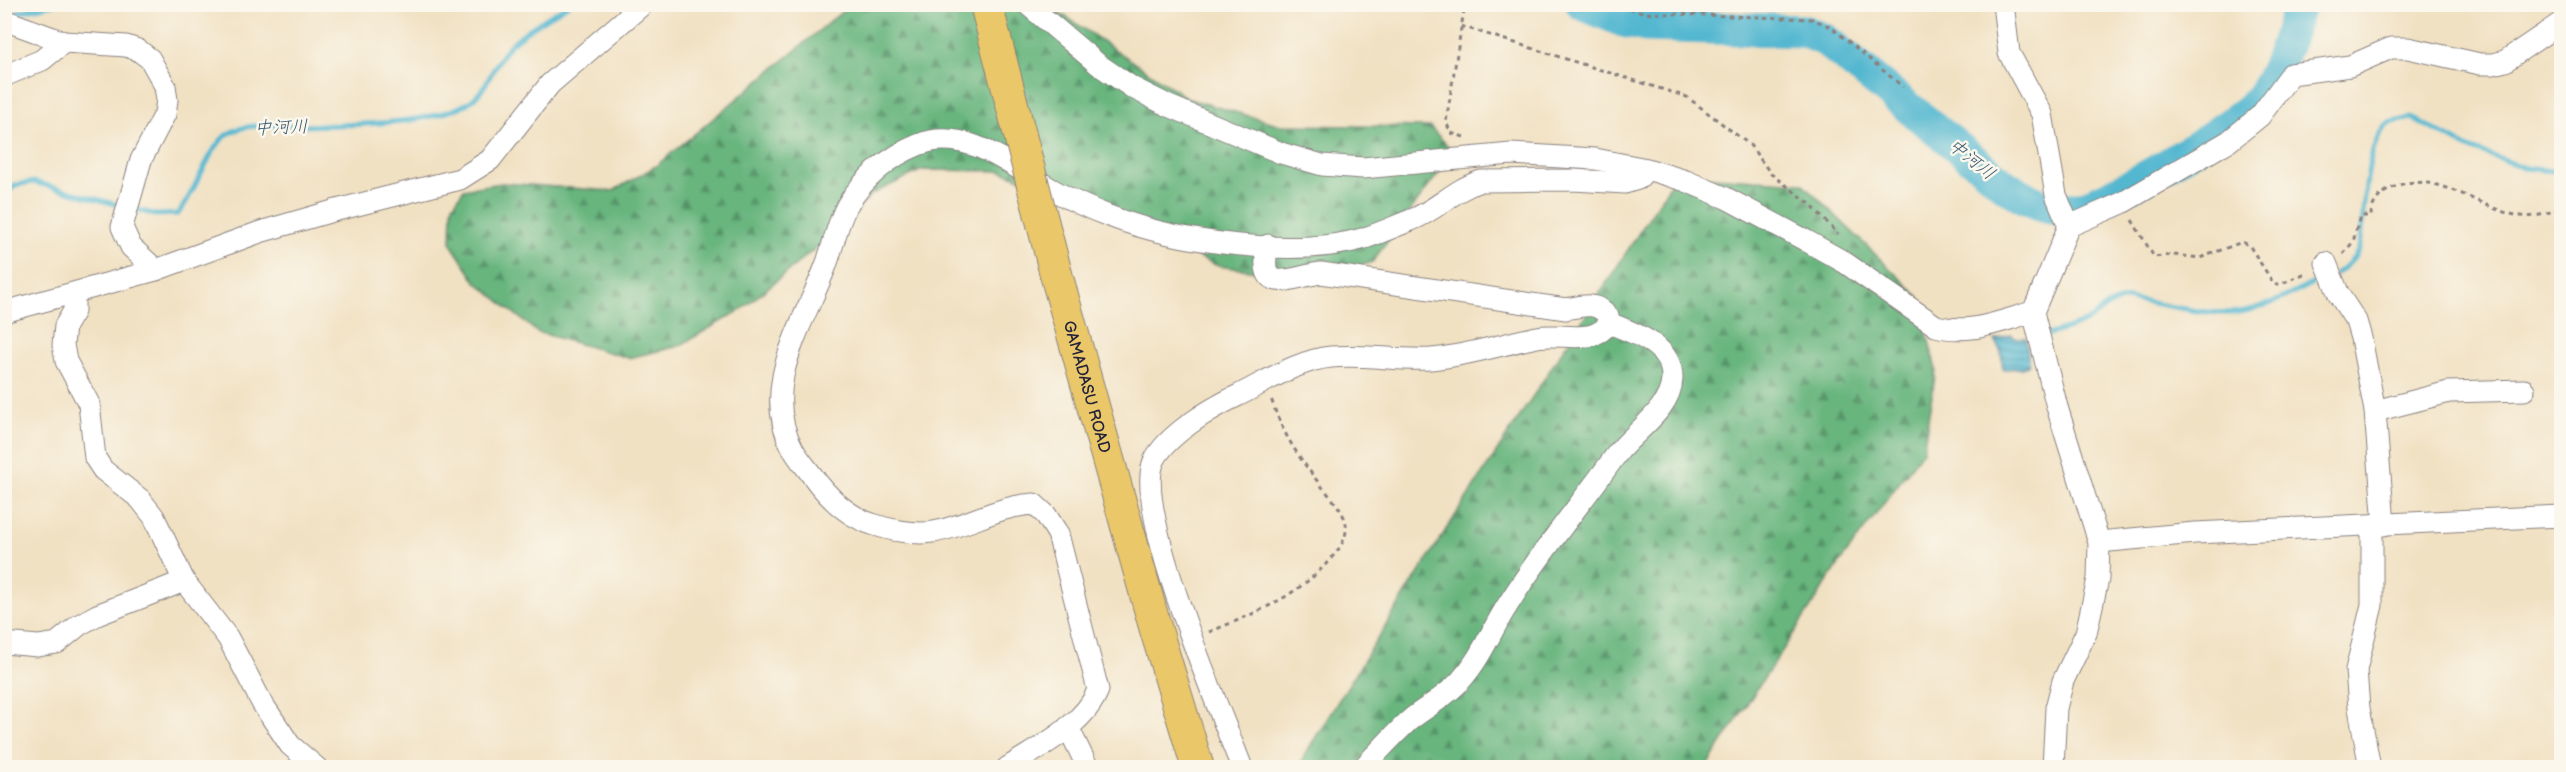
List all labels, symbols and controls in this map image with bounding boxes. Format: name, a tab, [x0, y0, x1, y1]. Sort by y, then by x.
water label: 中河川	[254, 116, 308, 139]
water label: 中河川	[1944, 134, 1999, 185]
street label: GAMADASU ROAD	[1059, 319, 1114, 455]

